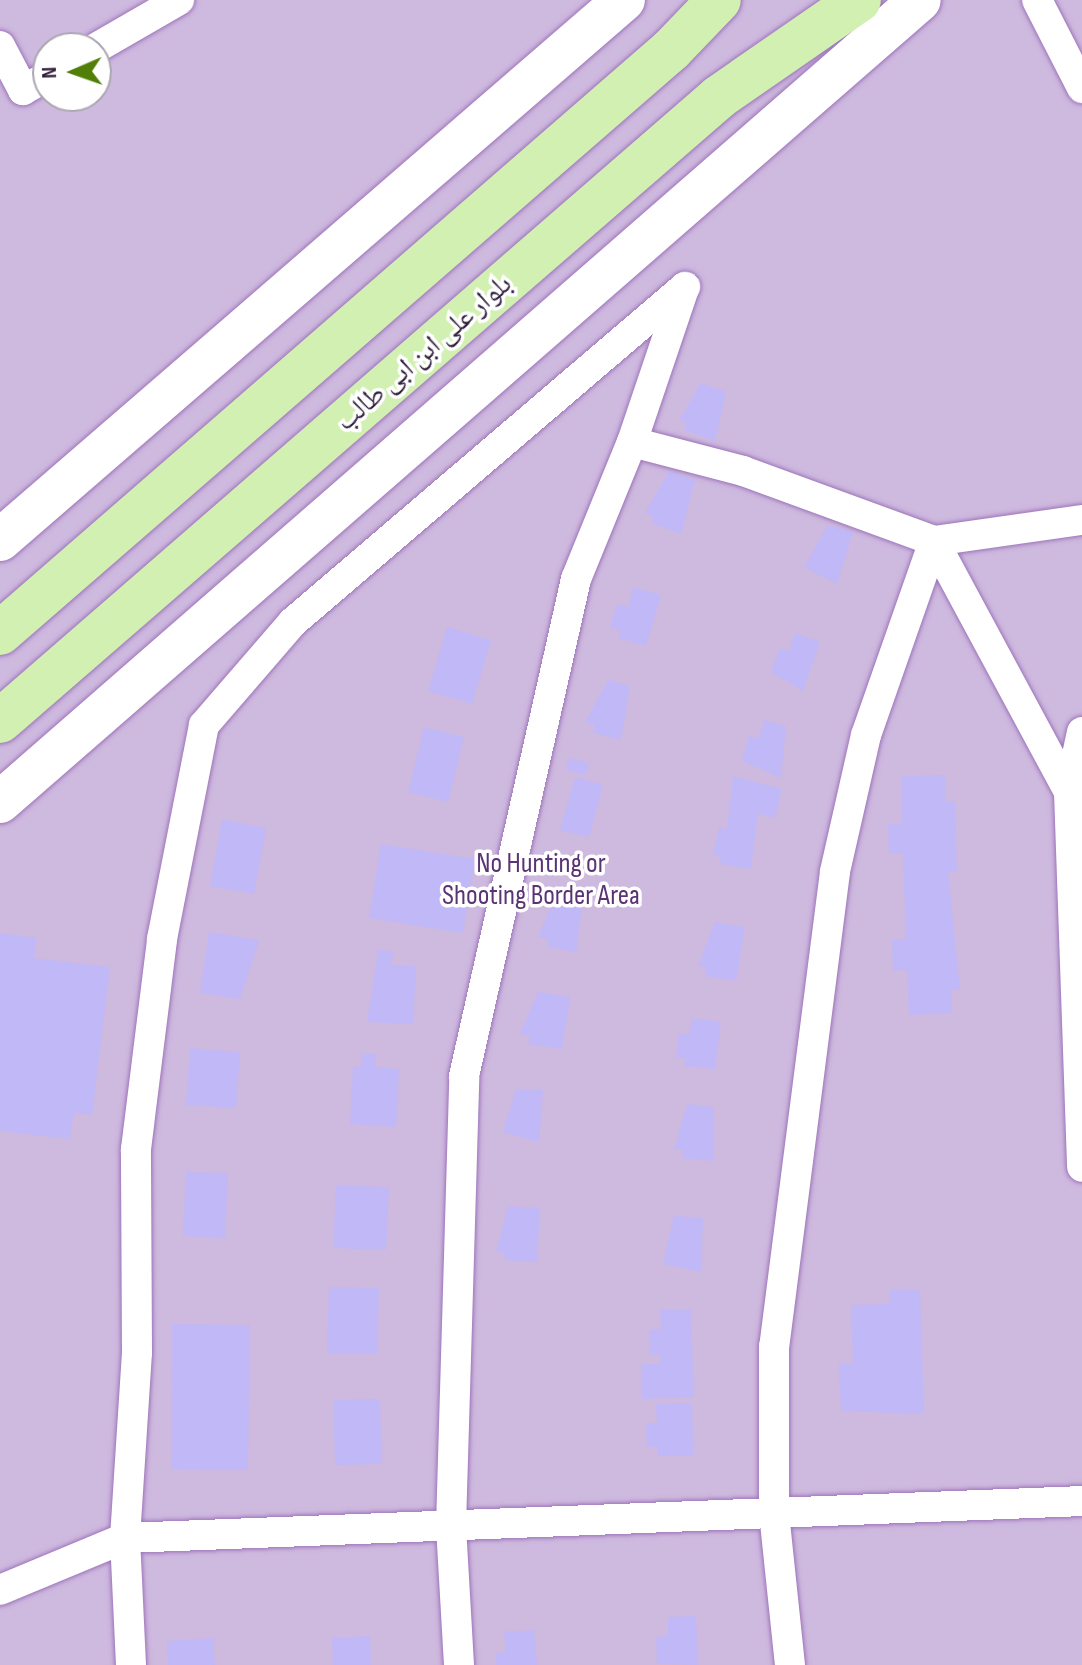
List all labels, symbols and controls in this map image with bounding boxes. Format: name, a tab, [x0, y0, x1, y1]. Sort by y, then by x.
north arrow	[32, 32, 112, 112]
text: N	[36, 66, 63, 79]
street label: بلوار علی ابن ابی طالب	[329, 268, 519, 438]
park label: No Hunting or Shooting Border Area	[442, 847, 640, 913]

